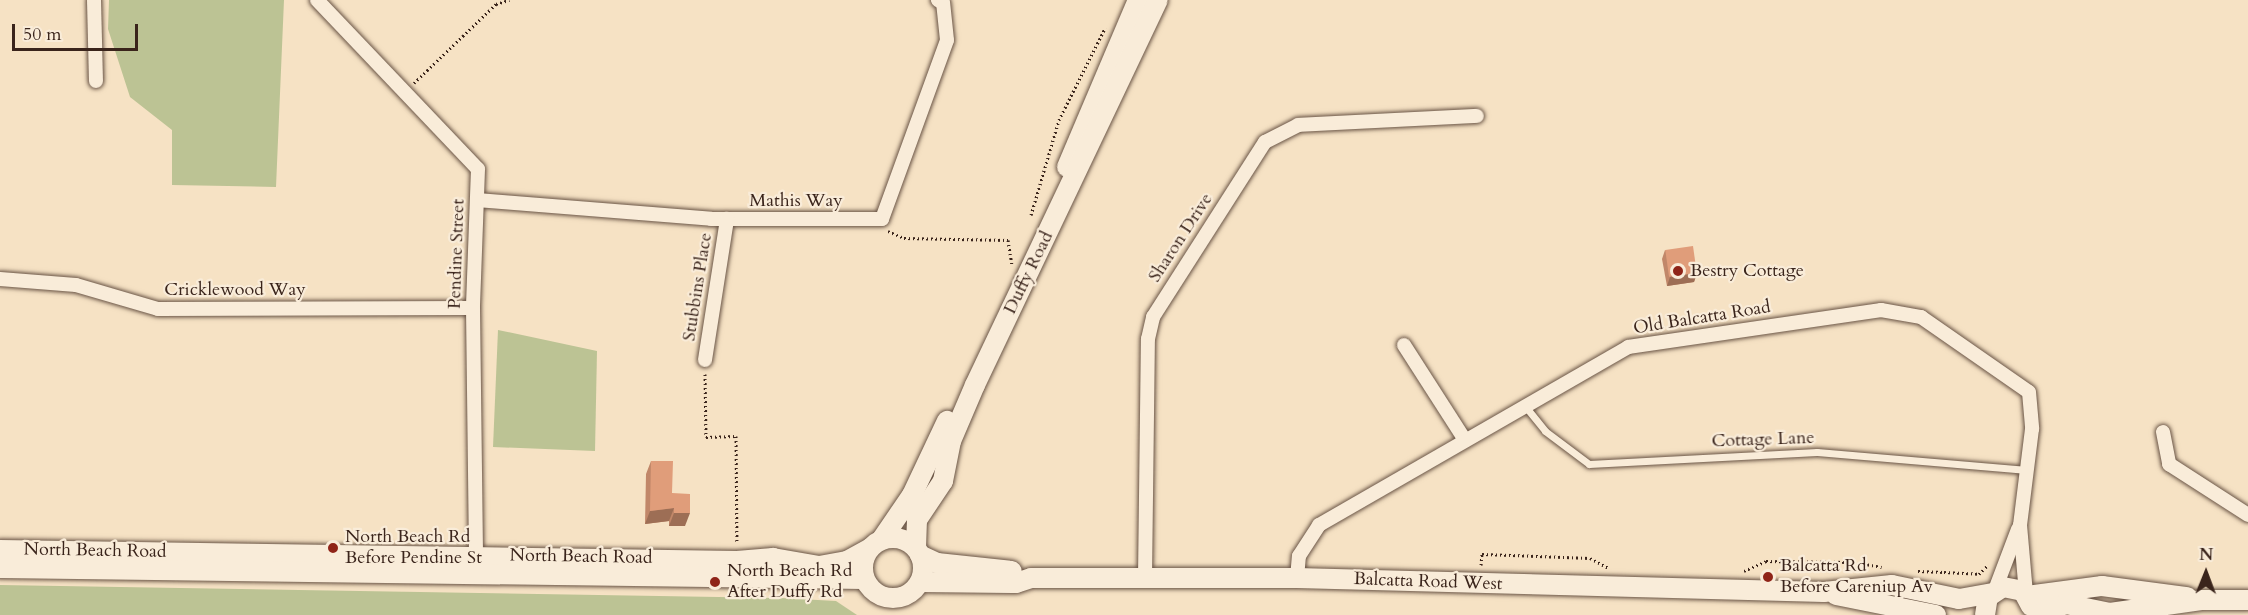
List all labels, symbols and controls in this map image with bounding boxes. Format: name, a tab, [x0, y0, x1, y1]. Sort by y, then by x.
scale bar	[15, 12, 141, 50]
text: 50 m	[23, 22, 62, 47]
street label: Mathis Way	[749, 190, 843, 212]
street label: Sharon Drive	[1144, 190, 1218, 286]
street label: Pendine Street	[444, 199, 470, 309]
street label: Duffy Road	[1000, 228, 1058, 318]
street label: Stubbins Place	[679, 231, 717, 343]
place label: Bestry Cottage	[1690, 260, 1804, 282]
marker: Bestry Cottage	[1671, 264, 1685, 278]
street label: Cricklewood Way	[164, 279, 306, 301]
street label: Old Balcatta Road	[1632, 296, 1772, 340]
street label: Cottage Lane	[1711, 427, 1815, 453]
place label: North Beach Rd Before Pendine St	[345, 527, 482, 570]
street label: North Beach Road	[23, 539, 167, 563]
marker: North Beach Rd Before Pendine St	[326, 541, 340, 555]
north arrow	[2176, 543, 2236, 603]
text: N	[2199, 544, 2213, 566]
street label: North Beach Road	[509, 545, 653, 569]
place label: Balcatta Rd Before Careniup Av	[1780, 556, 1933, 598]
place label: North Beach Rd After Duffy Rd	[727, 561, 852, 604]
street label: Balcatta Road West	[1353, 569, 1503, 595]
marker: Balcatta Rd Before Careniup Av	[1761, 570, 1775, 584]
marker: North Beach Rd After Duffy Rd	[708, 575, 722, 589]

